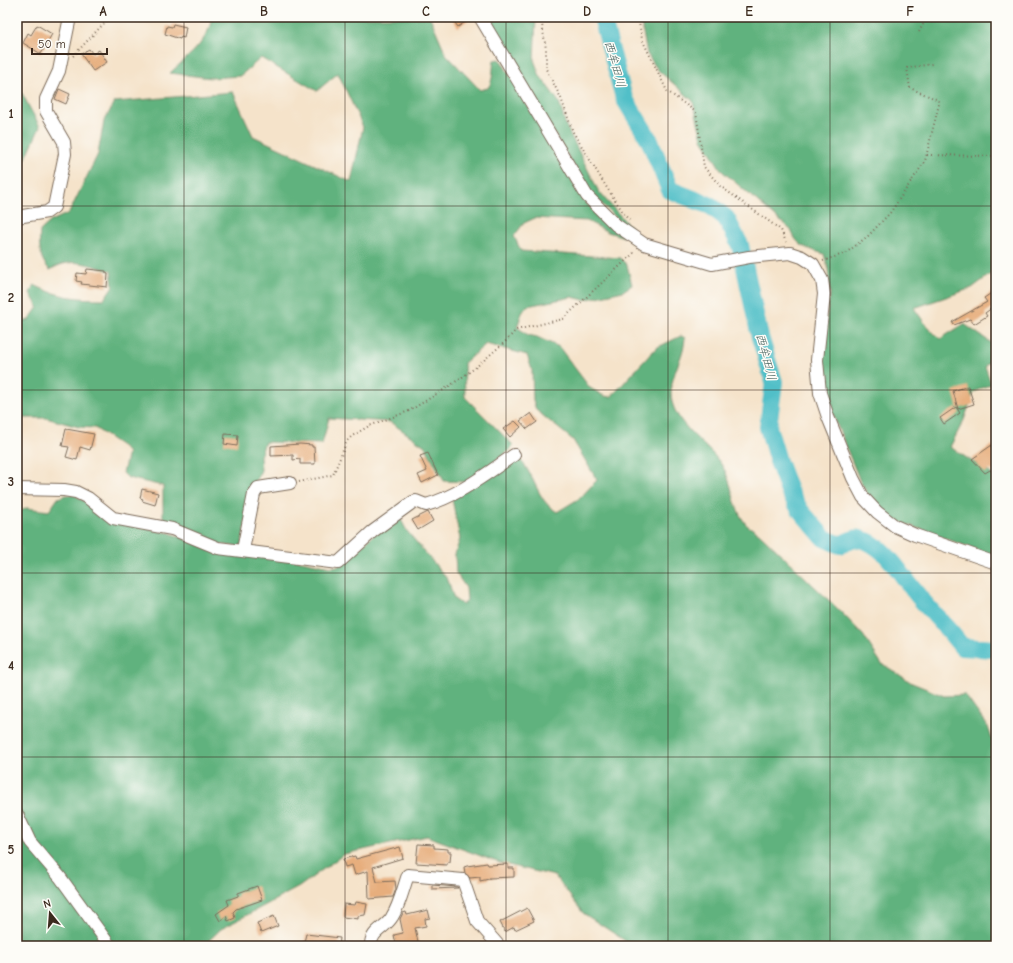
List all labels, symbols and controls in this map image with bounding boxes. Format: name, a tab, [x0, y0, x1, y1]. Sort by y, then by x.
text: A	[99, 4, 107, 19]
text: B	[260, 4, 268, 19]
text: C	[422, 4, 430, 19]
text: D	[583, 4, 591, 19]
text: E	[745, 4, 753, 19]
text: F	[906, 4, 914, 19]
scale bar	[32, 30, 107, 56]
text: 50 m	[38, 37, 66, 51]
water label: 西牟田川	[602, 39, 628, 89]
text: 1	[8, 106, 14, 121]
text: 2	[8, 290, 14, 305]
water label: 西牟田川	[753, 332, 779, 382]
text: 3	[8, 474, 14, 489]
text: 4	[8, 658, 14, 673]
text: 5	[8, 842, 15, 857]
north arrow	[30, 893, 70, 933]
text: N	[42, 897, 53, 911]

